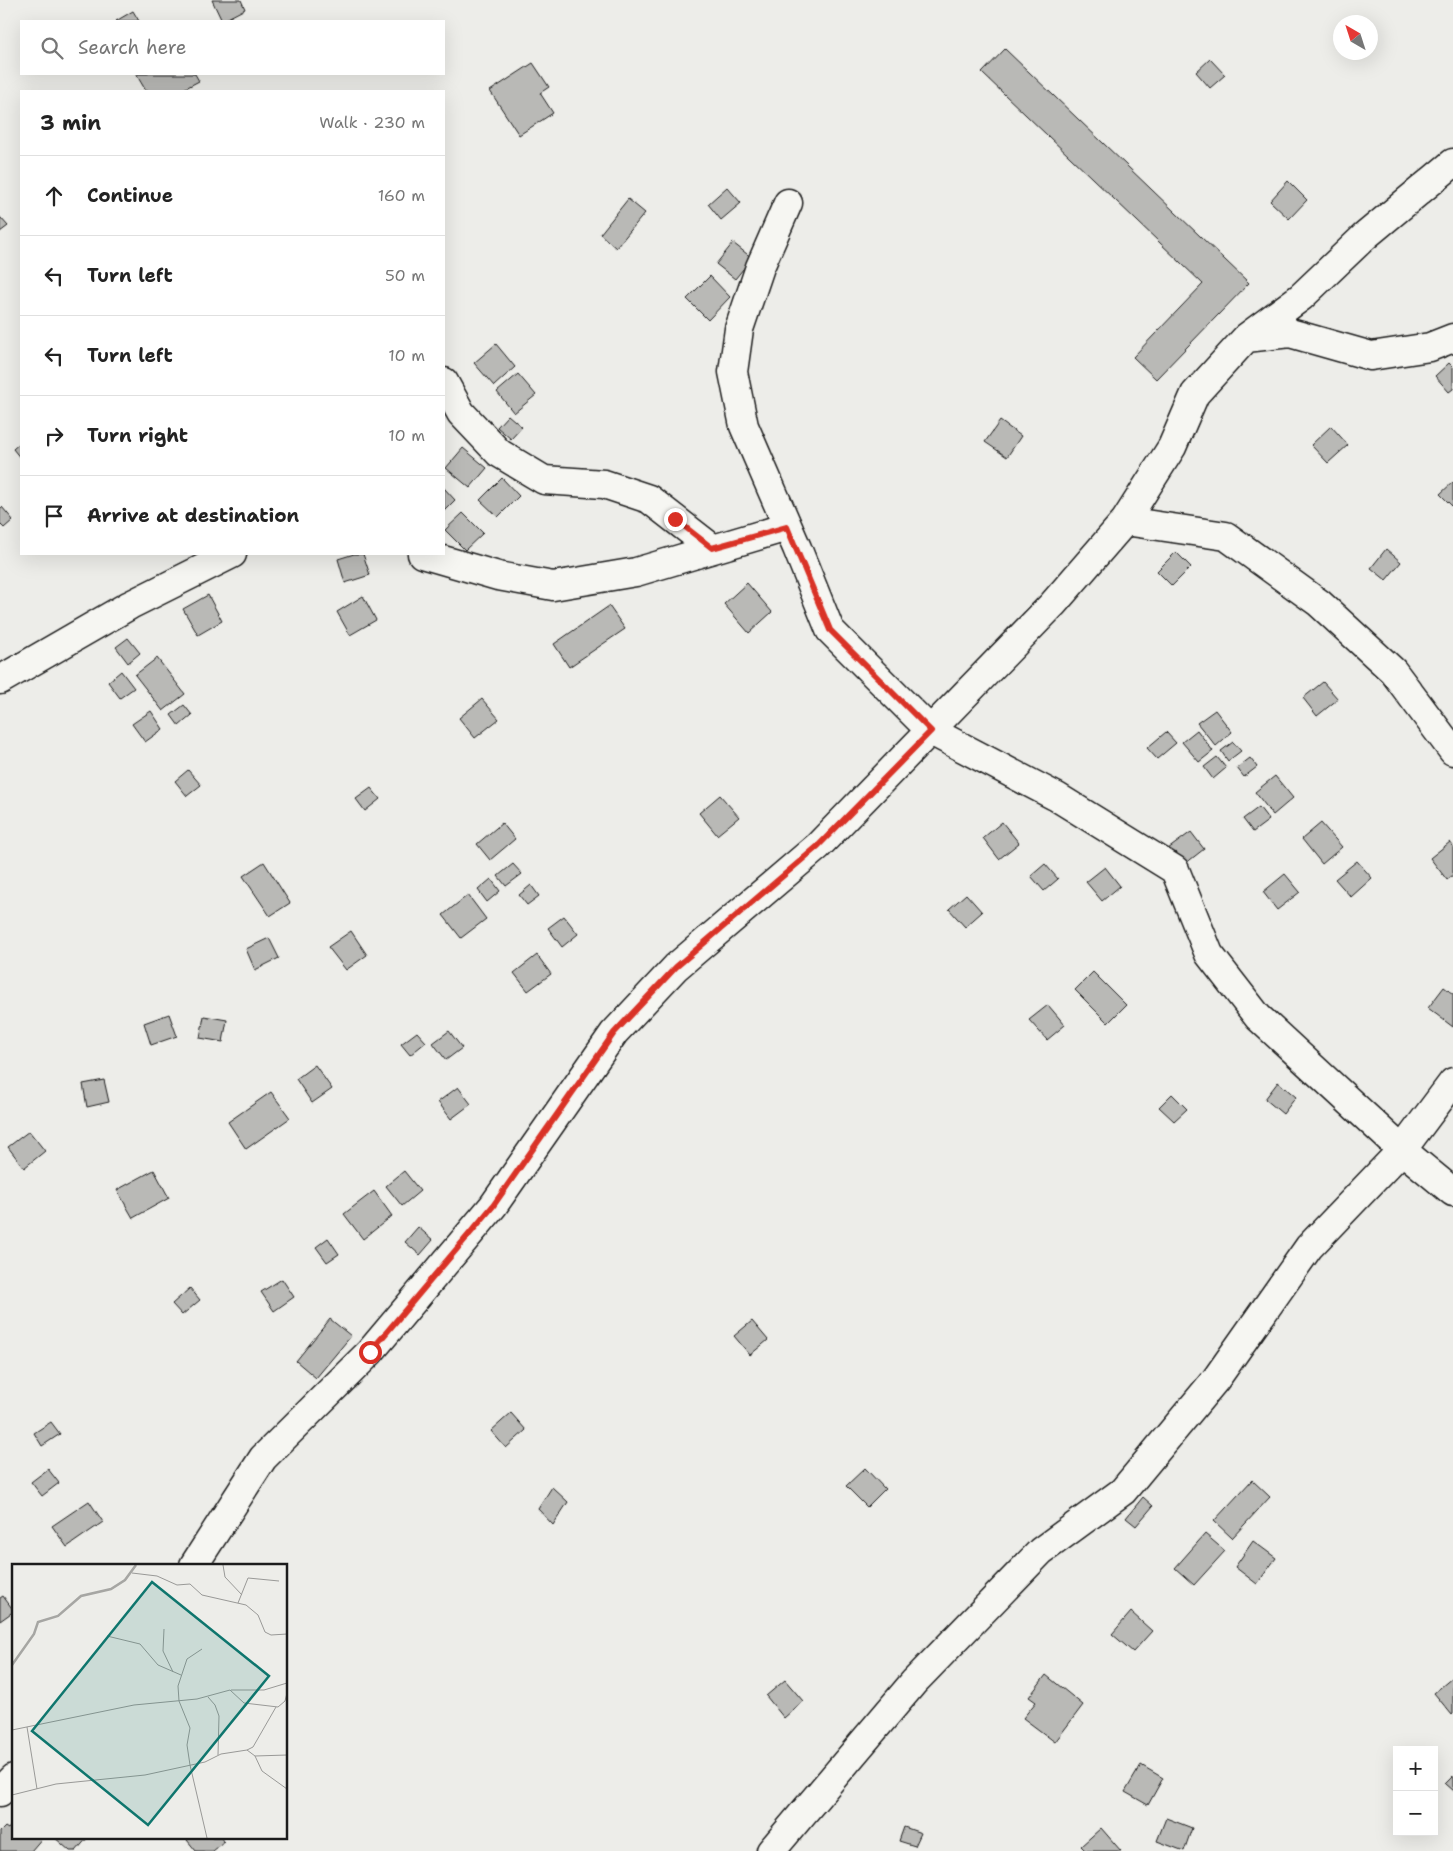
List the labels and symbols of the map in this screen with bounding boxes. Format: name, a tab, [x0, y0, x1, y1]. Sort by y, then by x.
north arrow	[1333, 15, 1378, 60]
route end	[664, 508, 687, 531]
route start	[359, 1341, 382, 1364]
inset map	[12, 1564, 288, 1838]

